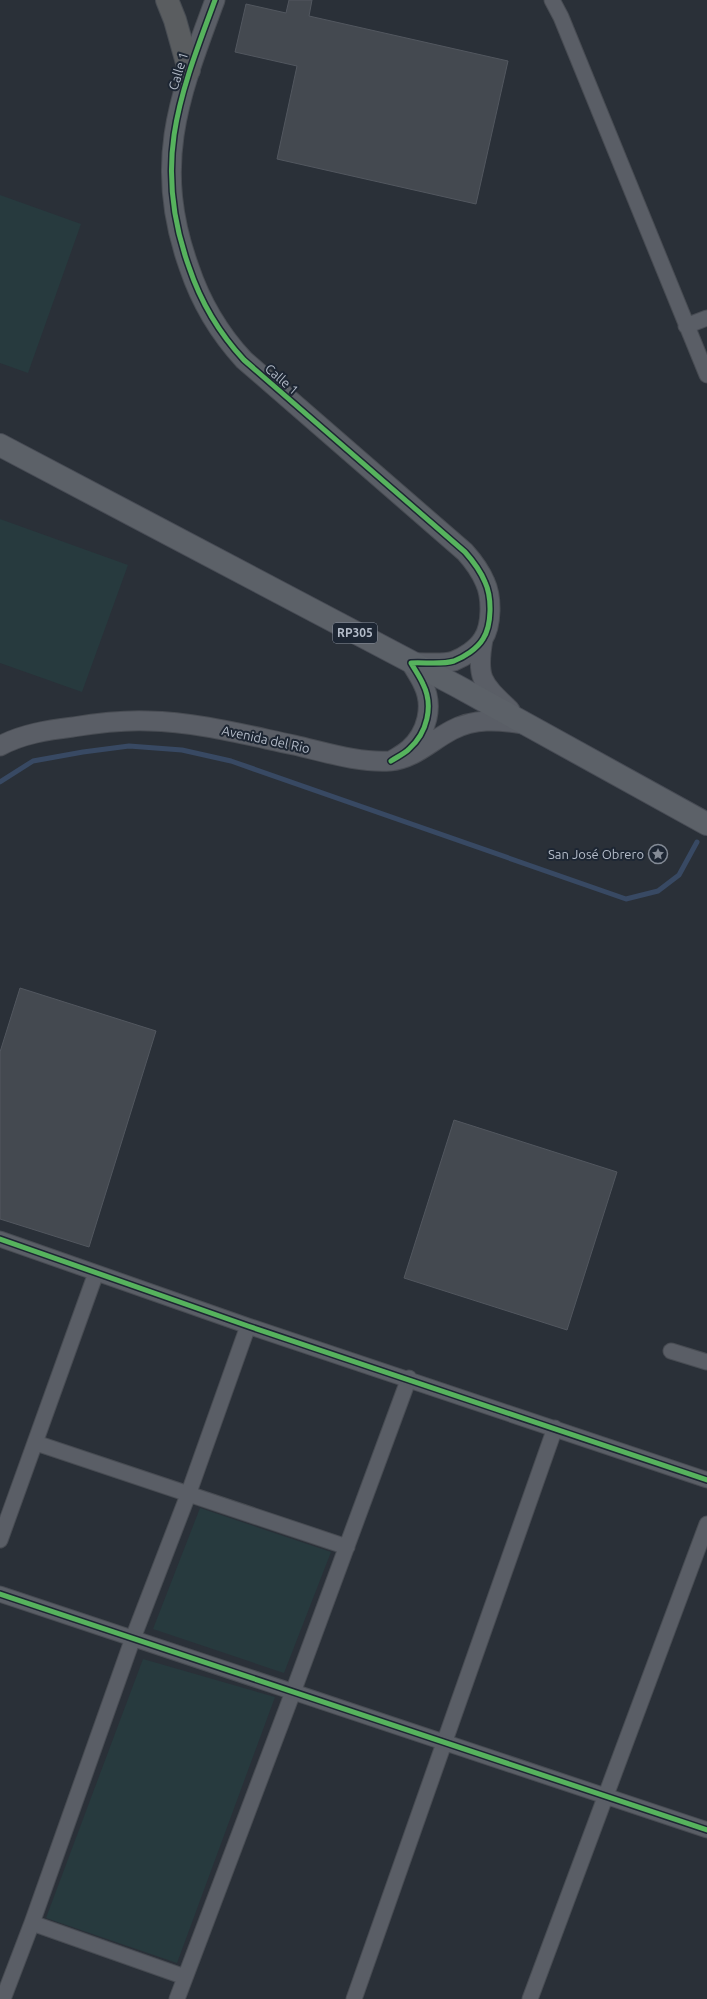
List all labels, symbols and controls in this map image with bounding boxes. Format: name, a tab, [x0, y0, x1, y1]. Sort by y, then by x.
street label: Calle 1	[166, 50, 190, 92]
street label: Calle 1	[263, 361, 301, 397]
road number: RP305	[333, 623, 377, 643]
street label: Avenida del Rio	[221, 723, 311, 755]
place icon: San José Obrero	[647, 843, 669, 865]
place label: San José Obrero	[548, 847, 644, 861]

